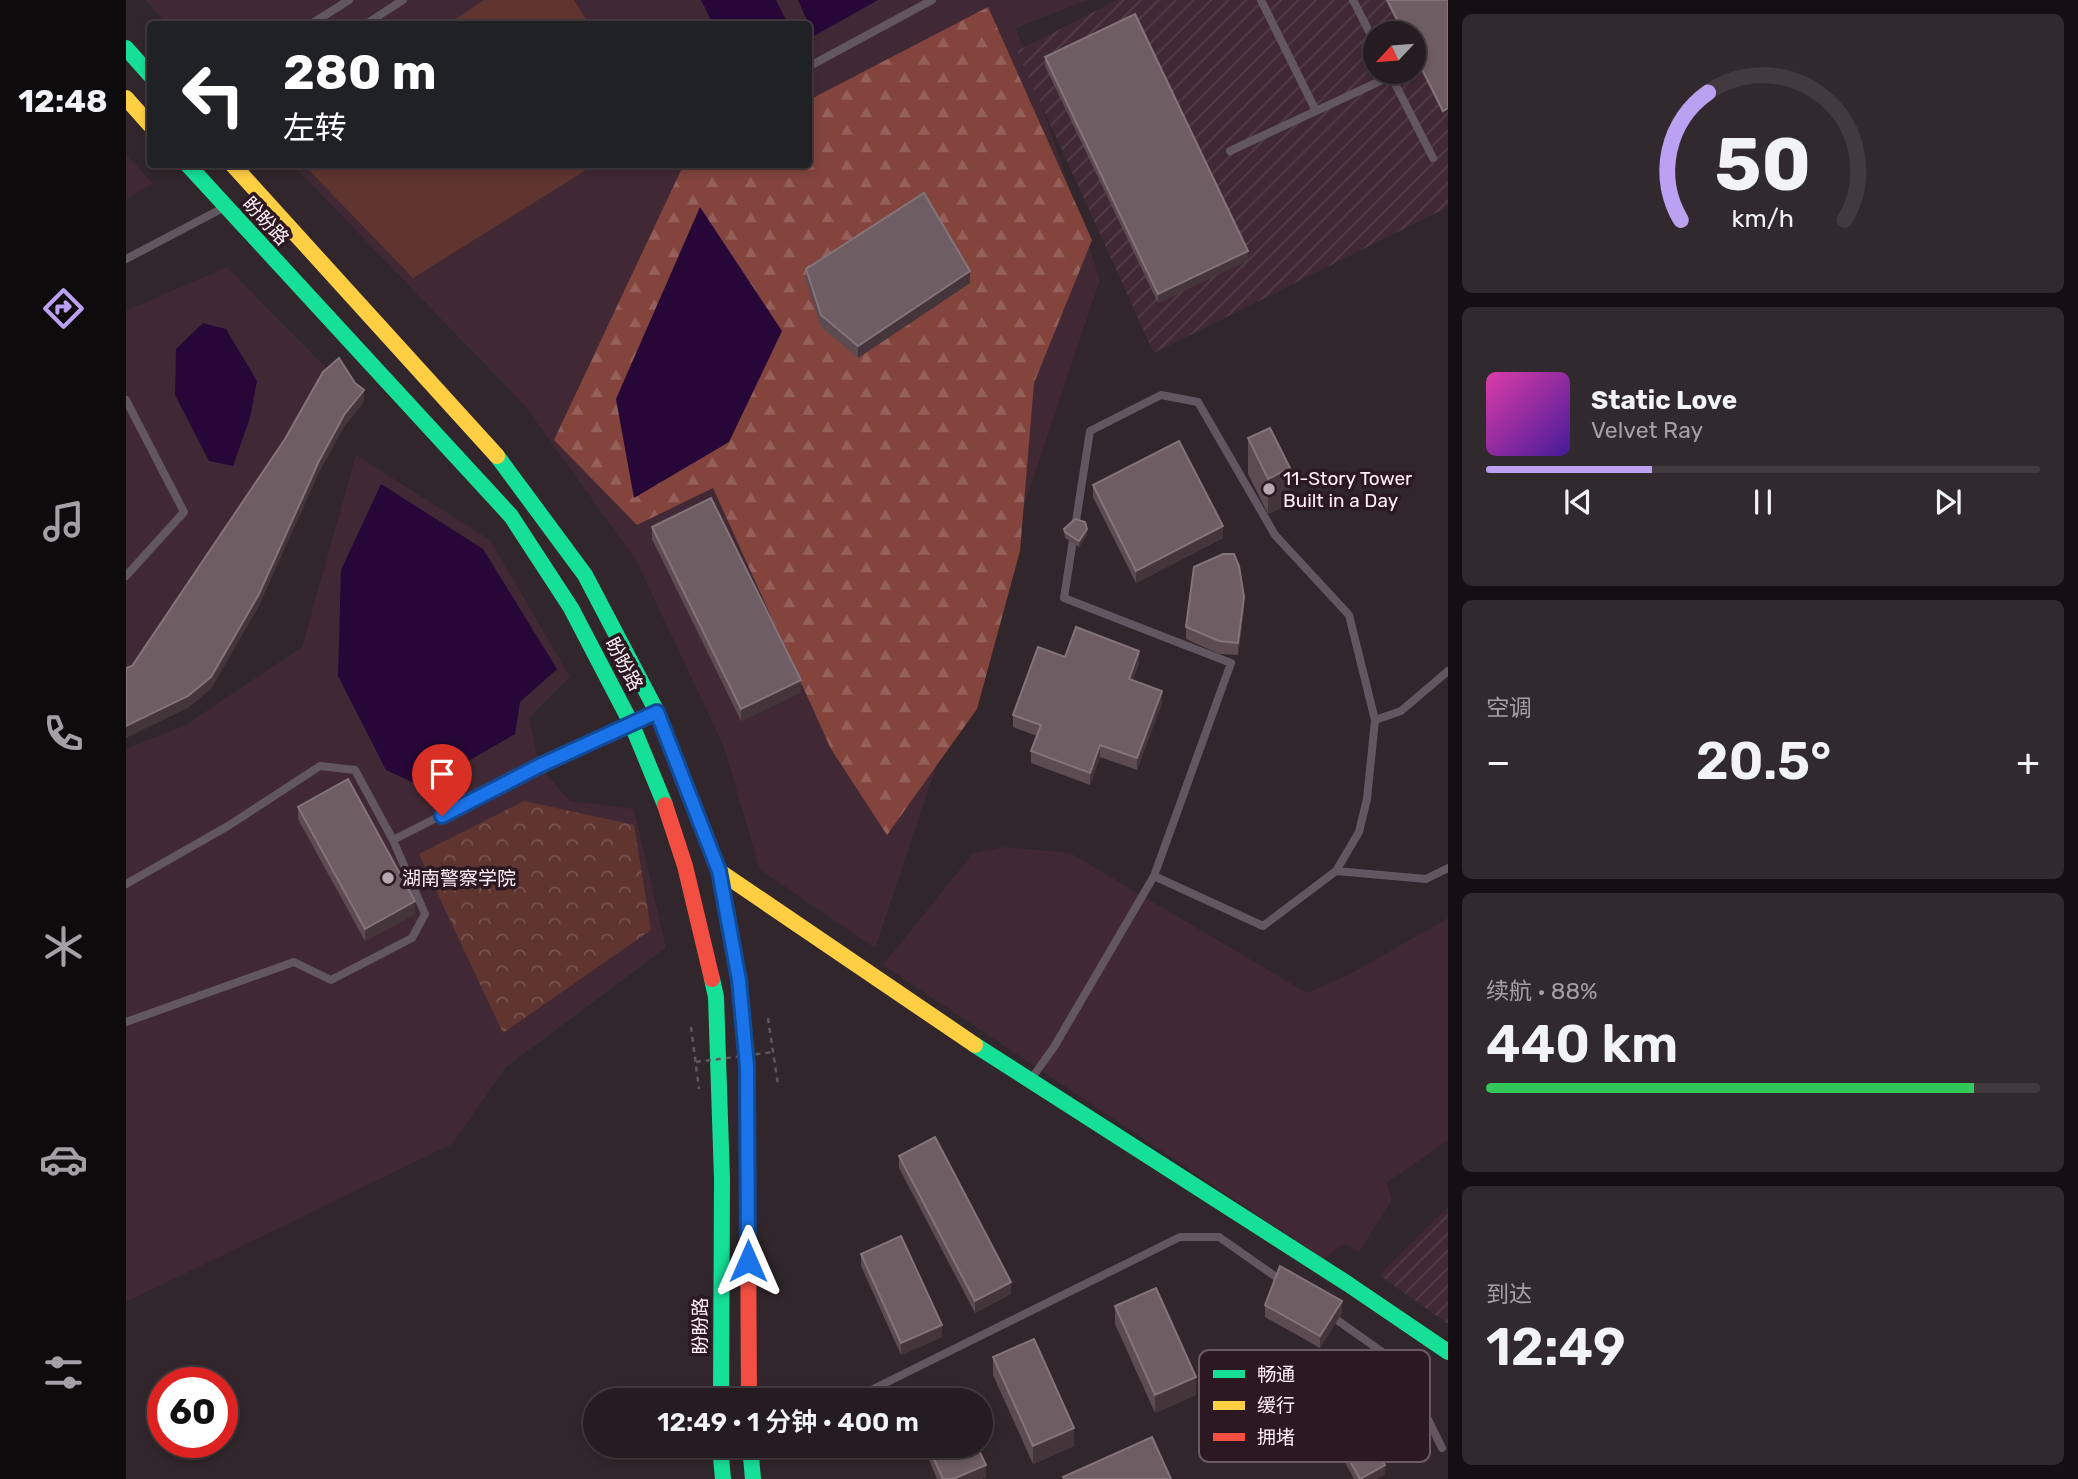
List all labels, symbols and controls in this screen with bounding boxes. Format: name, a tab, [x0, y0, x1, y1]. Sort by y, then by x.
north arrow	[1363, 21, 1426, 84]
map controls	[1363, 21, 1426, 84]
text: 280 m	[283, 43, 437, 101]
icon: left	[168, 49, 259, 140]
text: 12:48	[18, 82, 108, 120]
text: 左转	[283, 109, 347, 147]
text: 50	[1715, 122, 1811, 208]
street label: 盼盼路	[238, 192, 294, 250]
text: km/h	[1732, 203, 1794, 232]
icon: directions	[39, 284, 88, 333]
text: Static Love	[1591, 385, 1737, 416]
text: Velvet Ray	[1591, 416, 1703, 444]
place label: 11-Story Tower Built in a Day	[1283, 467, 1413, 512]
marker: 11-Story Tower Built in a Day	[1261, 481, 1277, 497]
icon: previous	[1559, 483, 1597, 521]
icon: pause	[1744, 483, 1782, 521]
icon: next	[1929, 483, 1967, 521]
icon: music	[39, 497, 88, 546]
street label: 盼盼路	[600, 633, 648, 695]
text: 空调	[1486, 694, 1532, 722]
icon: phone	[39, 709, 88, 758]
text: 20.5°	[1696, 730, 1831, 792]
text: −	[1486, 739, 1511, 785]
text: +	[2016, 739, 2040, 785]
pin	[412, 744, 472, 816]
icon: arrive	[423, 755, 461, 793]
place label: 湖南警察学院	[402, 867, 516, 890]
marker: 湖南警察学院	[380, 870, 396, 886]
icon: climate	[39, 922, 88, 971]
text: 续航 · 88%	[1486, 977, 1598, 1005]
text: 440 km	[1486, 1013, 1678, 1075]
icon: car	[39, 1135, 88, 1184]
position arrow	[711, 1224, 785, 1298]
text: 到达	[1486, 1280, 1532, 1308]
street label: 盼盼路	[689, 1297, 712, 1355]
text: 12:49	[1486, 1316, 1626, 1378]
icon: filters	[39, 1348, 88, 1397]
legend	[1199, 1350, 1430, 1462]
text: 畅通	[1257, 1363, 1295, 1386]
speed limit sign: 60	[147, 1367, 238, 1458]
text: 缓行	[1257, 1394, 1295, 1417]
text: 12:49 · 1 分钟 · 400 m	[657, 1407, 919, 1438]
text: 拥堵	[1257, 1426, 1295, 1449]

